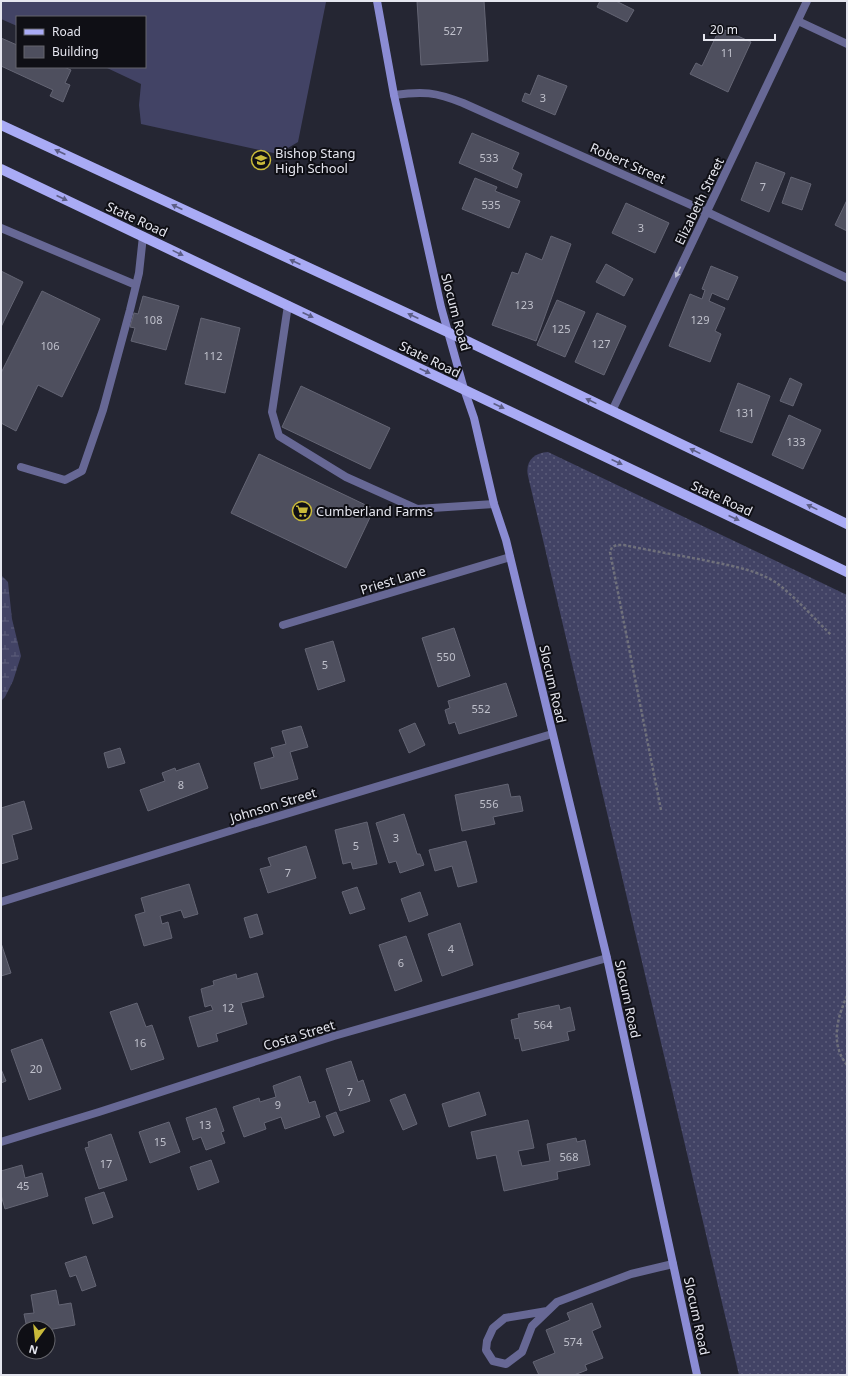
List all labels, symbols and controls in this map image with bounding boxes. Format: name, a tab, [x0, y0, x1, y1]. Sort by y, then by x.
legend	[16, 16, 146, 68]
scale bar	[704, 16, 775, 42]
text: 20 m	[710, 21, 738, 38]
text: Road	[52, 23, 81, 40]
house number: 527	[444, 23, 462, 38]
text: Building	[52, 43, 99, 60]
house number: 11	[721, 45, 733, 60]
house number: 3	[540, 90, 546, 105]
street label: Robert Street	[587, 138, 669, 188]
place label: Bishop Stang High School	[275, 144, 355, 177]
one-way arrow	[54, 149, 65, 155]
school or university icon: Bishop Stang High School	[250, 149, 272, 171]
house number: 533	[480, 150, 498, 165]
street label: Elizabeth Street	[670, 154, 728, 248]
house number: 7	[760, 179, 766, 194]
one-way arrow	[56, 195, 67, 201]
street label: State Road	[103, 197, 171, 241]
house number: 535	[482, 197, 500, 212]
one-way arrow	[172, 204, 183, 210]
house number: 3	[638, 220, 644, 235]
one-way arrow	[172, 250, 184, 256]
one-way arrow	[290, 259, 301, 265]
one-way arrow	[675, 267, 681, 278]
street label: Slocum Road	[437, 271, 475, 353]
house number: 123	[515, 297, 533, 312]
house number: 108	[144, 312, 162, 327]
one-way arrow	[302, 312, 314, 318]
house number: 129	[691, 312, 709, 327]
one-way arrow	[408, 313, 419, 319]
house number: 125	[552, 321, 570, 336]
street label: State Road	[396, 336, 464, 382]
house number: 127	[592, 336, 610, 351]
house number: 106	[41, 338, 59, 353]
house number: 112	[204, 348, 222, 363]
one-way arrow	[420, 368, 431, 374]
one-way arrow	[586, 398, 597, 404]
one-way arrow	[494, 403, 505, 409]
house number: 131	[736, 405, 754, 420]
house number: 133	[787, 434, 805, 449]
one-way arrow	[689, 448, 700, 454]
one-way arrow	[611, 459, 622, 465]
street label: State Road	[688, 476, 756, 520]
supermarket icon: Cumberland Farms	[291, 500, 313, 522]
place label: Cumberland Farms	[316, 502, 433, 520]
one-way arrow	[806, 504, 817, 510]
one-way arrow	[728, 515, 740, 521]
street label: Priest Lane	[358, 561, 428, 599]
street label: Slocum Road	[535, 643, 571, 725]
house number: 550	[437, 649, 455, 664]
house number: 5	[322, 657, 328, 672]
house number: 552	[472, 701, 490, 716]
house number: 8	[178, 777, 184, 792]
street label: Johnson Street	[226, 783, 319, 827]
house number: 556	[480, 796, 498, 811]
house number: 3	[393, 830, 399, 845]
house number: 5	[353, 838, 359, 853]
house number: 7	[285, 865, 291, 880]
house number: 4	[448, 941, 455, 956]
house number: 6	[398, 955, 404, 970]
street label: Slocum Road	[611, 958, 645, 1040]
house number: 12	[222, 1000, 234, 1015]
street label: Costa Street	[261, 1015, 337, 1054]
house number: 564	[534, 1017, 553, 1032]
house number: 16	[134, 1035, 146, 1050]
house number: 20	[30, 1061, 42, 1076]
house number: 7	[347, 1084, 353, 1099]
house number: 9	[275, 1097, 281, 1112]
house number: 13	[199, 1117, 211, 1132]
house number: 15	[154, 1134, 166, 1149]
house number: 568	[560, 1149, 578, 1164]
house number: 17	[100, 1156, 112, 1171]
house number: 45	[17, 1178, 29, 1193]
street label: Slocum Road	[680, 1275, 714, 1357]
north arrow	[16, 1320, 56, 1360]
house number: 574	[564, 1334, 583, 1349]
text: N	[27, 1342, 40, 1359]

